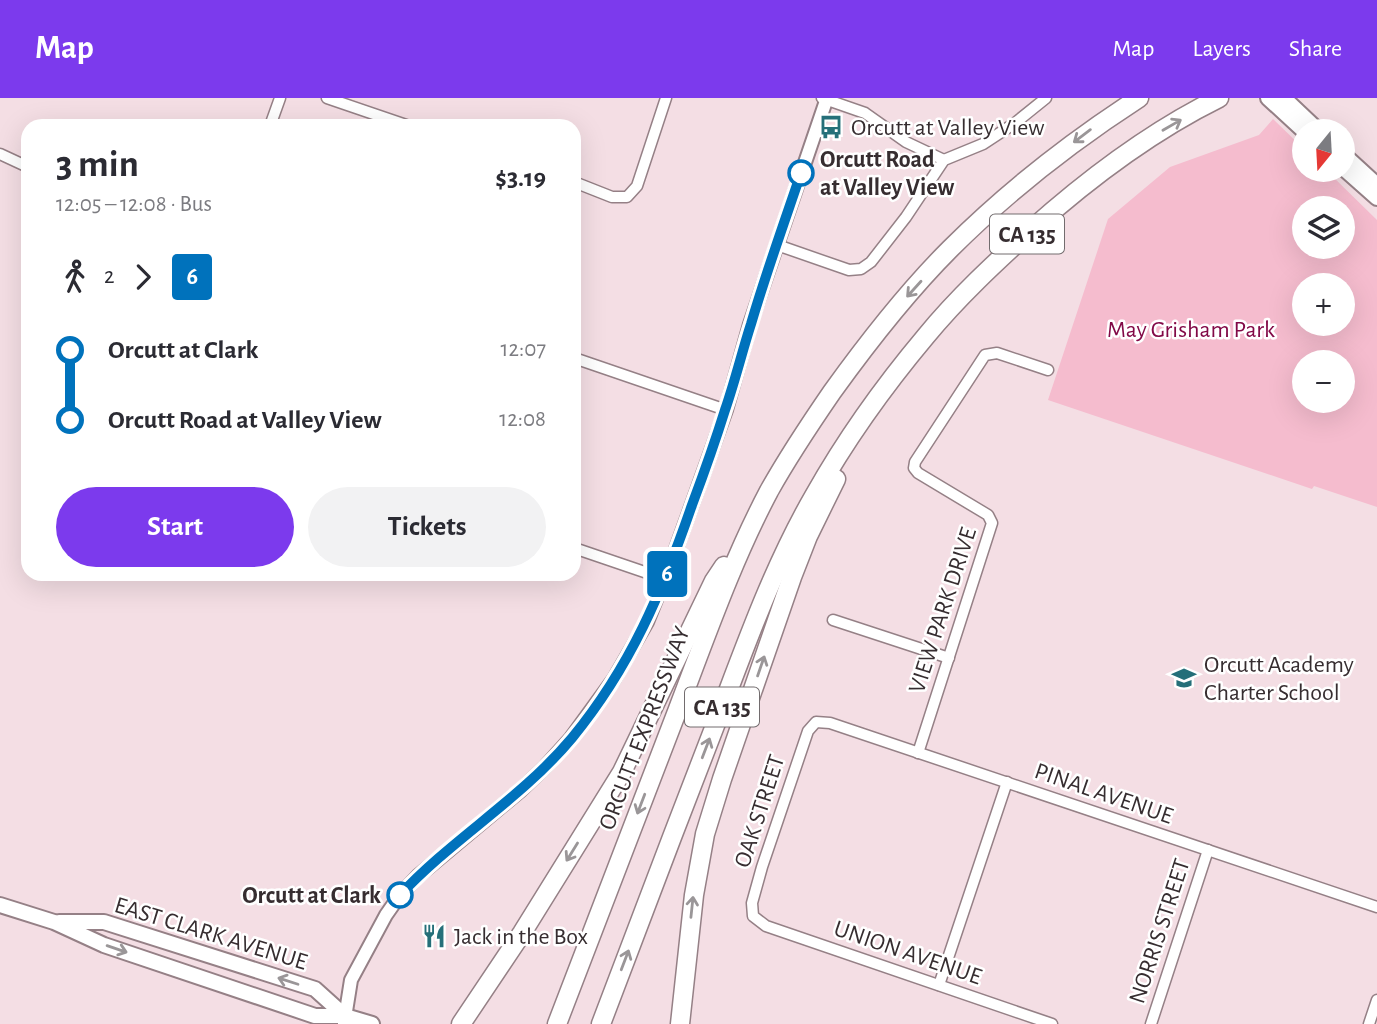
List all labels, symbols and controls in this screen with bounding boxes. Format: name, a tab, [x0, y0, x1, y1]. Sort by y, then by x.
text: Map	[35, 32, 94, 65]
text: Map	[1112, 37, 1154, 61]
text: Layers	[1192, 37, 1251, 61]
text: Share	[1289, 37, 1342, 61]
bus stop icon: Orcutt at Valley View	[817, 113, 845, 141]
place label: Orcutt at Valley View	[851, 116, 1044, 140]
one-way arrow	[1161, 118, 1182, 131]
north arrow	[1292, 119, 1354, 182]
map controls	[1292, 119, 1355, 413]
one-way arrow	[1073, 129, 1092, 143]
text: 3 min	[56, 146, 139, 184]
place label: Orcutt Road at Valley View	[820, 148, 955, 200]
marker: Orcutt Road at Valley View	[788, 160, 814, 186]
text: $3.19	[495, 165, 546, 191]
text: 12:05 – 12:08 · Bus	[56, 193, 212, 216]
button: layers	[1292, 196, 1355, 259]
road number: CA 135	[990, 214, 1064, 253]
icon: walk	[56, 258, 94, 296]
icon: forward	[124, 258, 162, 296]
text: 2	[104, 265, 114, 288]
text: 6	[186, 265, 198, 289]
button: +	[1292, 273, 1355, 336]
one-way arrow	[906, 280, 922, 298]
park label: May Grisham Park	[1107, 318, 1275, 342]
text: Orcutt at Clark	[108, 337, 258, 363]
text: 12:07	[501, 338, 546, 361]
button: −	[1292, 350, 1355, 413]
text: Orcutt Road at Valley View	[108, 407, 382, 433]
text: 12:08	[499, 408, 546, 431]
button: Start	[56, 487, 294, 567]
button: Tickets	[308, 487, 546, 567]
street label: VIEW PARK DRIVE	[905, 524, 981, 696]
line badge: 6	[644, 551, 690, 597]
text: 6	[661, 562, 673, 586]
street label: ORCUTT EXPRESSWAY	[595, 623, 695, 833]
place label: Orcutt Academy Charter School	[1204, 653, 1354, 705]
one-way arrow	[756, 655, 768, 677]
school or university icon: Orcutt Academy Charter School	[1170, 664, 1198, 692]
road number: CA 135	[685, 688, 759, 726]
one-way arrow	[701, 737, 714, 759]
street label: OAK STREET	[730, 752, 789, 871]
street label: PINAL AVENUE	[1031, 759, 1176, 829]
one-way arrow	[634, 792, 647, 814]
one-way arrow	[565, 841, 579, 861]
street label: NORRIS STREET	[1125, 856, 1195, 1007]
marker: Orcutt at Clark	[387, 882, 413, 908]
place label: Orcutt at Clark	[242, 884, 381, 908]
street label: EAST CLARK AVENUE	[111, 893, 310, 975]
one-way arrow	[686, 897, 699, 919]
street label: UNION AVENUE	[831, 916, 985, 990]
restaurant icon: Jack in the Box	[420, 922, 448, 950]
place label: Jack in the Box	[454, 925, 589, 949]
one-way arrow	[105, 944, 127, 956]
one-way arrow	[620, 950, 633, 972]
one-way arrow	[278, 973, 300, 986]

